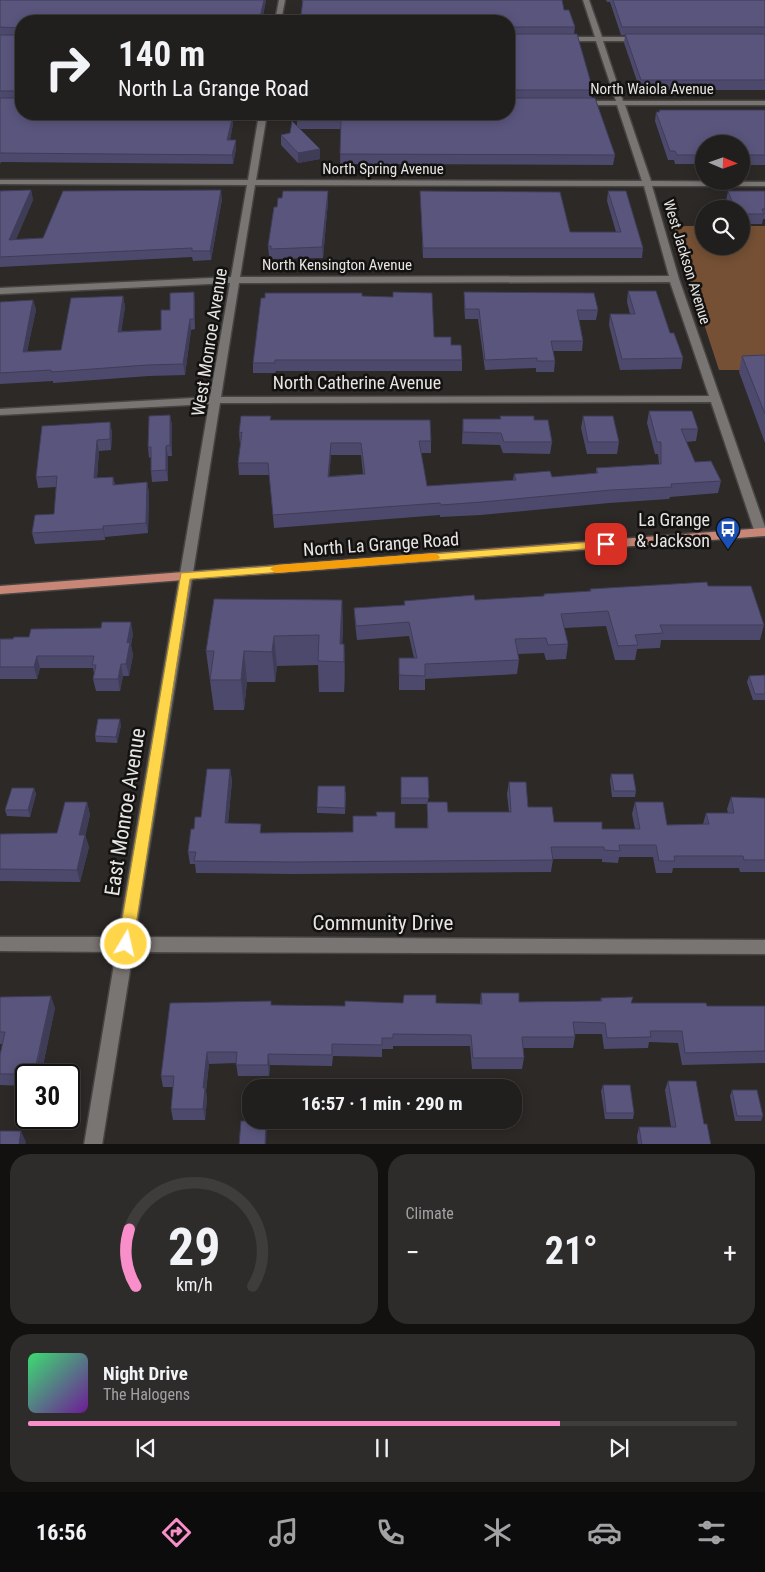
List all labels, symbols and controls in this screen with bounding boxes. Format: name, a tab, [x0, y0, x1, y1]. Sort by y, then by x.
text: 140 m	[118, 34, 205, 75]
icon: right	[35, 35, 100, 100]
text: North La Grange Road	[118, 76, 309, 101]
street label: North Waiola Avenue	[590, 80, 714, 98]
north arrow	[695, 135, 750, 190]
map controls	[695, 135, 750, 255]
street label: North Spring Avenue	[322, 160, 444, 178]
street label: West Jackson Avenue	[659, 198, 715, 326]
button: search	[695, 200, 750, 255]
street label: North Kensington Avenue	[262, 256, 412, 274]
street label: West Monroe Avenue	[187, 266, 231, 418]
street label: North Catherine Avenue	[273, 372, 441, 393]
place label: La Grange & Jackson	[636, 509, 710, 551]
bus stop icon: La Grange & Jackson	[715, 516, 741, 550]
pin	[585, 523, 627, 565]
street label: North La Grange Road	[302, 528, 460, 560]
icon: arrive	[592, 530, 620, 558]
street label: East Monroe Avenue	[100, 726, 150, 898]
street label: Community Drive	[313, 911, 454, 935]
position arrow	[99, 917, 151, 969]
speed limit sign: 30	[15, 1064, 80, 1129]
text: 16:57 · 1 min · 290 m	[301, 1092, 463, 1115]
text: Climate	[406, 1204, 454, 1223]
text: 29	[167, 1217, 220, 1278]
text: 21°	[545, 1229, 598, 1273]
text: −	[406, 1236, 420, 1269]
text: +	[723, 1236, 737, 1269]
text: km/h	[175, 1274, 212, 1295]
text: Night Drive	[103, 1362, 188, 1385]
text: The Halogens	[103, 1385, 190, 1404]
icon: previous	[132, 1434, 160, 1462]
icon: pause	[368, 1434, 396, 1462]
icon: next	[605, 1434, 633, 1462]
icon: directions	[159, 1515, 194, 1550]
icon: music	[266, 1515, 301, 1550]
icon: phone	[373, 1515, 408, 1550]
icon: climate	[480, 1515, 515, 1550]
icon: car	[587, 1515, 622, 1550]
icon: filters	[694, 1515, 729, 1550]
text: 16:56	[36, 1520, 87, 1545]

